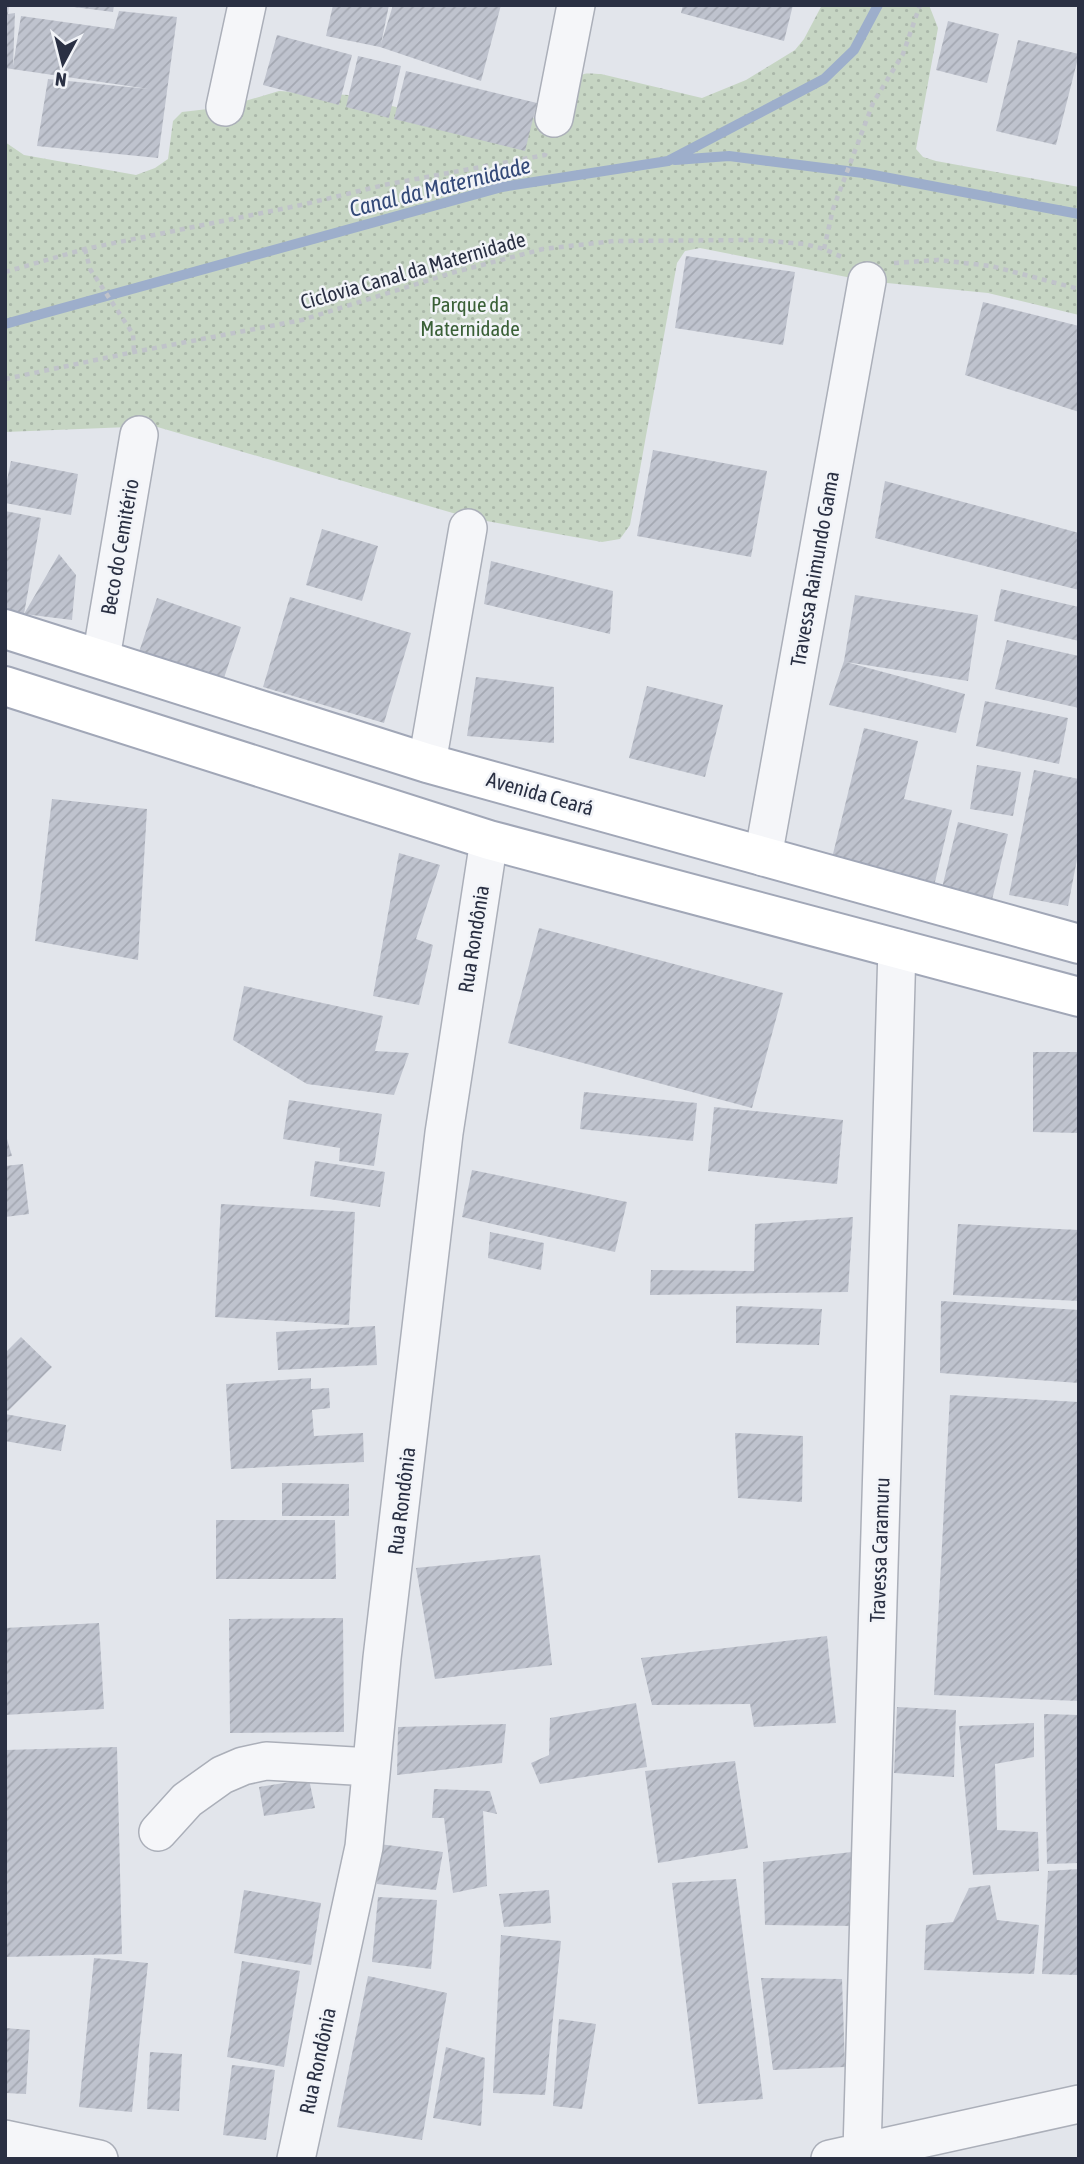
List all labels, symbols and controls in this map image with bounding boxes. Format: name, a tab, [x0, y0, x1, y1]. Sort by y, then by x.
north arrow	[28, 28, 98, 98]
text: N	[54, 68, 68, 91]
water label: Canal da Maternidade	[347, 152, 533, 222]
street label: Ciclovia Canal da Maternidade	[297, 226, 528, 314]
park label: Parque da Maternidade	[420, 292, 520, 340]
street label: Travessa Raimundo Gama	[785, 469, 843, 668]
street label: Beco do Cemitério	[95, 477, 143, 617]
street label: Avenida Ceará	[484, 766, 597, 820]
street label: Rua Rondônia	[453, 883, 493, 994]
street label: Rua Rondônia	[382, 1446, 420, 1556]
street label: Travessa Caramuru	[864, 1477, 894, 1623]
street label: Rua Rondônia	[294, 2005, 340, 2116]

